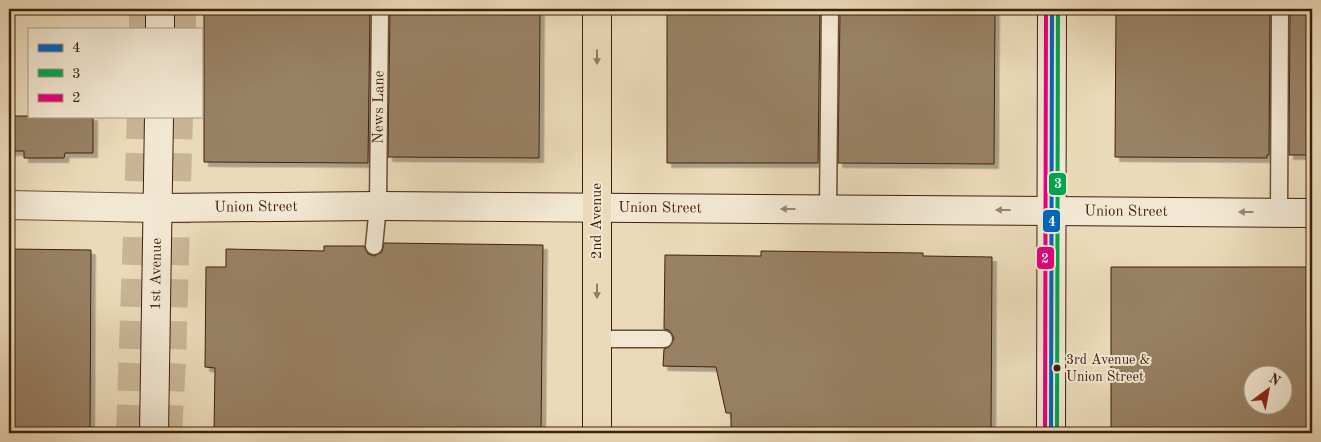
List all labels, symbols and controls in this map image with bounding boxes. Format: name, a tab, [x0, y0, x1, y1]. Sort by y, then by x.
legend	[28, 28, 202, 118]
text: 4	[72, 41, 81, 56]
one-way arrow	[593, 50, 601, 66]
text: 3	[72, 67, 81, 82]
street label: News Lane	[371, 70, 387, 144]
text: 2	[72, 91, 81, 106]
line badge: 3	[1048, 172, 1067, 196]
text: 3	[1054, 177, 1062, 191]
street label: 2nd Avenue	[590, 183, 605, 259]
street label: Union Street	[214, 199, 298, 215]
street label: Union Street	[618, 200, 702, 216]
street label: Union Street	[1084, 204, 1168, 219]
one-way arrow	[780, 205, 796, 213]
one-way arrow	[995, 206, 1011, 214]
one-way arrow	[1238, 208, 1254, 216]
line badge: 4	[1042, 209, 1061, 233]
text: 4	[1048, 215, 1056, 229]
street label: 1st Avenue	[148, 238, 165, 310]
line badge: 2	[1036, 246, 1055, 270]
text: 2	[1041, 252, 1049, 266]
one-way arrow	[593, 284, 601, 300]
place label: 3rd Avenue & Union Street	[1066, 353, 1150, 384]
marker: 3rd Avenue & Union Street	[1052, 363, 1062, 373]
north arrow	[1244, 364, 1294, 414]
text: N	[1266, 371, 1283, 389]

